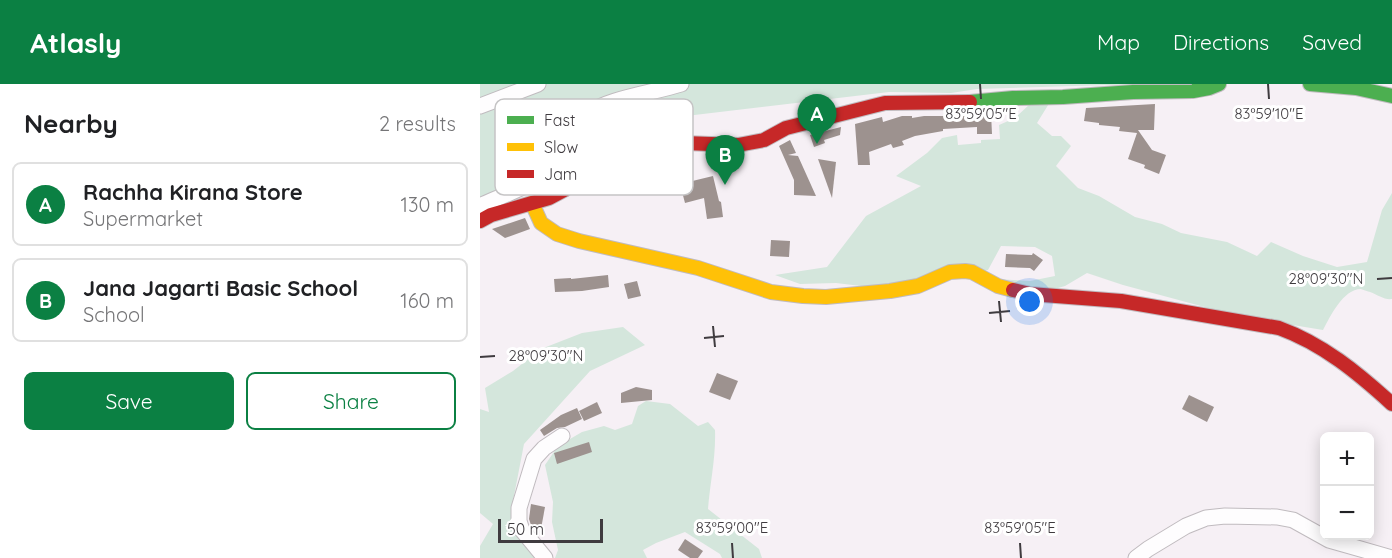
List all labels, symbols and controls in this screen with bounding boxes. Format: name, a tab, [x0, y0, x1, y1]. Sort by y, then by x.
text: Atlasly	[30, 25, 121, 60]
text: Map	[1097, 29, 1140, 55]
text: Directions	[1173, 29, 1269, 55]
text: Saved	[1302, 29, 1362, 55]
pin: A	[798, 94, 836, 144]
legend	[495, 99, 693, 195]
text: 83°59'05"E	[945, 104, 1017, 123]
text: 83°59'10"E	[1234, 104, 1304, 123]
text: Nearby	[24, 107, 118, 140]
text: Fast	[544, 110, 575, 130]
text: 2 results	[379, 111, 456, 136]
pin: B	[706, 135, 744, 185]
text: Slow	[544, 137, 578, 157]
text: Jam	[544, 164, 577, 184]
text: Rachha Kirana Store	[83, 178, 303, 206]
text: A	[39, 192, 52, 217]
text: 130 m	[401, 192, 454, 217]
text: Supermarket	[83, 206, 203, 231]
text: 28°09'30"N	[1288, 269, 1364, 288]
text: Jana Jagarti Basic School	[83, 274, 358, 302]
your location	[1015, 287, 1044, 316]
text: B	[39, 288, 52, 313]
text: 160 m	[400, 288, 454, 313]
text: School	[83, 302, 145, 327]
text: 28°09'30"N	[508, 346, 584, 365]
button: Save	[24, 372, 234, 430]
button: Share	[246, 372, 456, 430]
map controls	[1320, 432, 1374, 540]
button: +	[1320, 432, 1374, 486]
button: −	[1320, 486, 1374, 540]
scale bar	[498, 516, 603, 544]
text: 83°59'00"E	[696, 518, 768, 537]
text: 83°59'05"E	[984, 518, 1056, 537]
text: 50 m	[507, 519, 544, 539]

